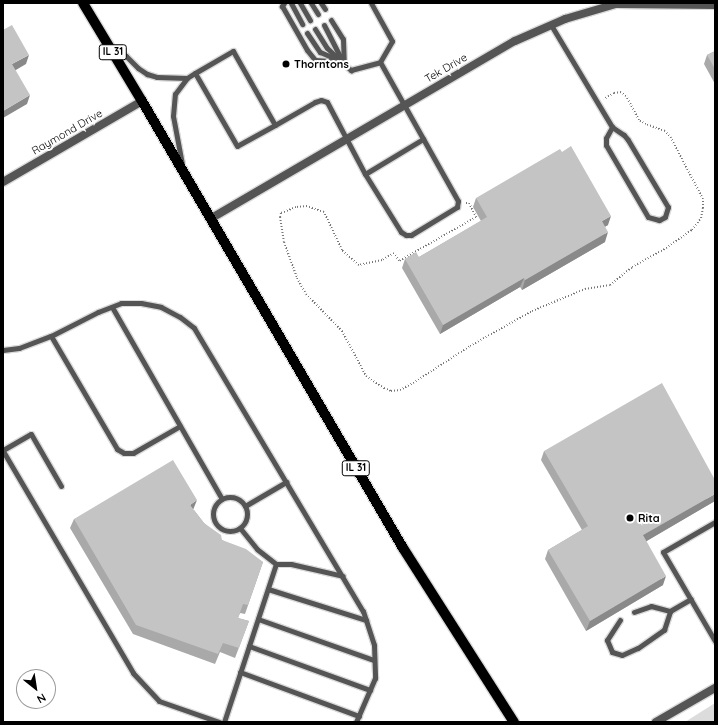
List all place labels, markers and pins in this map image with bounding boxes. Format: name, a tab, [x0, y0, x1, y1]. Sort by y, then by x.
place label: Thorntons	[294, 57, 349, 71]
marker: Thorntons	[281, 59, 291, 69]
place label: Rita	[638, 511, 660, 525]
marker: Rita	[625, 513, 635, 523]

